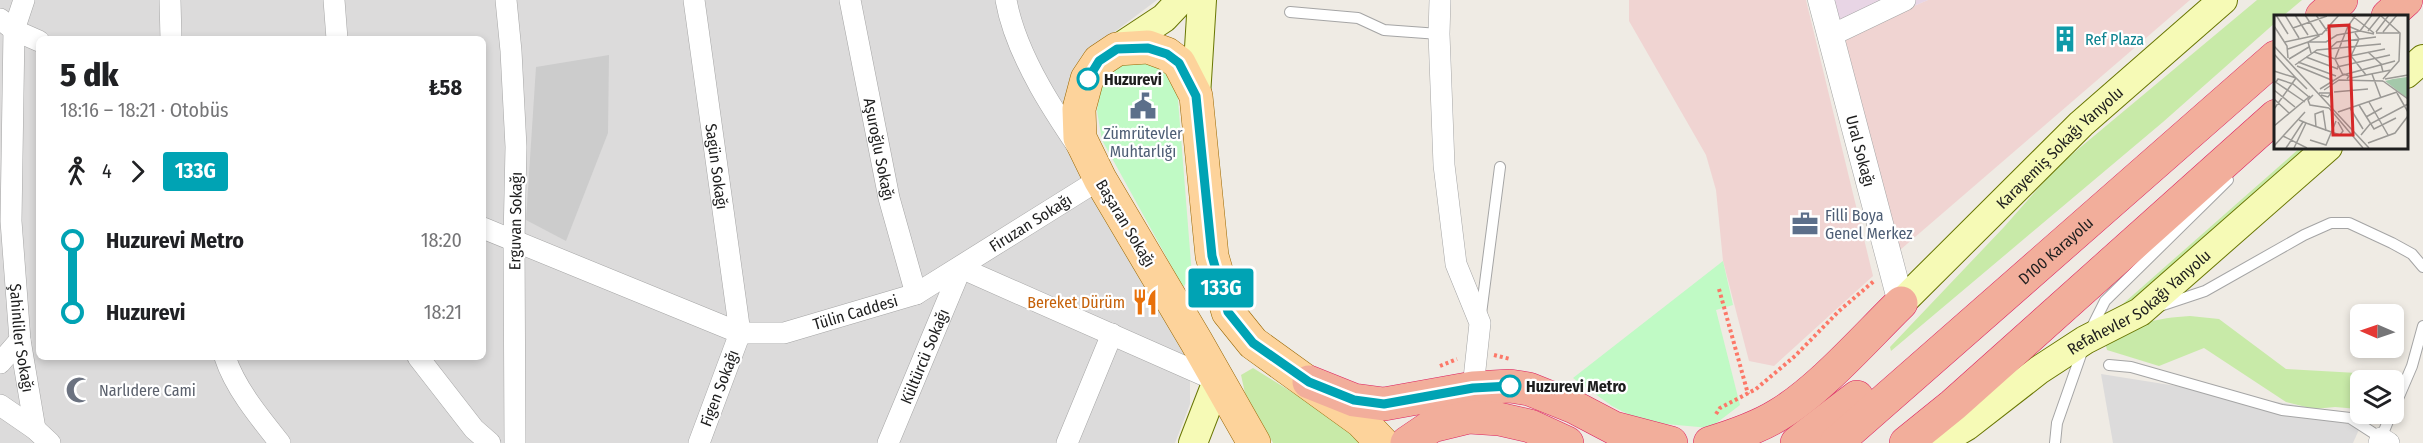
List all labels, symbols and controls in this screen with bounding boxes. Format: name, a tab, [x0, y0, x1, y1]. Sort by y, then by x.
inset map	[2274, 15, 2408, 148]
building icon: Ref Plaza	[2050, 24, 2080, 54]
place label: Ref Plaza	[2085, 30, 2144, 49]
text: 5 dk	[60, 55, 118, 95]
marker: Huzurevi	[1077, 68, 1099, 90]
place label: Huzurevi	[1104, 70, 1162, 89]
text: ₺58	[429, 74, 462, 101]
street label: Karayemiş Sokağı Yanyolu	[1992, 83, 2127, 213]
public building icon: Zümrütevler Muhtarlığı	[1128, 91, 1158, 121]
street label: Aşuroğlu Sokağı	[860, 96, 898, 203]
text: 18:16 – 18:21 · Otobüs	[60, 98, 229, 122]
street label: Ural Sokağı	[1842, 113, 1879, 189]
street label: Sagün Sokağı	[701, 122, 732, 211]
place label: Zümrütevler Muhtarlığı	[1103, 124, 1183, 161]
icon: walk	[60, 155, 93, 188]
icon: forward	[121, 155, 154, 188]
text: 133G	[175, 158, 216, 184]
text: 4	[102, 159, 112, 183]
street label: Erguvan Sokağı	[505, 172, 526, 270]
street label: Başaran Sokağı	[1092, 176, 1159, 271]
street label: Firuzan Sokağı	[986, 190, 1075, 256]
place label: Filli Boya Genel Merkez	[1825, 206, 1913, 243]
office icon: Filli Boya Genel Merkez	[1790, 209, 1820, 239]
street label: D100 Karayolu	[2015, 213, 2097, 289]
text: Huzurevi Metro	[106, 227, 244, 254]
text: 18:20	[421, 228, 462, 252]
street label: Refahevler Sokağı Yanyolu	[2064, 246, 2214, 359]
line badge: 133G	[1179, 268, 1263, 308]
text: 133G	[1200, 275, 1242, 301]
street label: Şahinliler Sokağı	[6, 283, 38, 394]
restaurant icon: Bereket Dürüm	[1130, 287, 1160, 317]
street label: Tülin Caddesi	[811, 291, 900, 334]
place label: Bereket Dürüm	[1027, 293, 1125, 312]
text: Huzurevi	[106, 299, 186, 326]
text: 18:21	[424, 300, 462, 324]
north arrow	[2350, 304, 2404, 358]
map controls	[2350, 304, 2404, 424]
street label: Kültürcü Sokağı	[896, 306, 953, 407]
street label: Figen Sokağı	[696, 347, 743, 429]
button: layers	[2350, 370, 2404, 424]
mosque icon: Narlıdere Cami	[64, 375, 94, 405]
marker: Huzurevi Metro	[1499, 375, 1521, 397]
place label: Huzurevi Metro	[1526, 377, 1627, 396]
place label: Narlıdere Cami	[99, 381, 196, 400]

